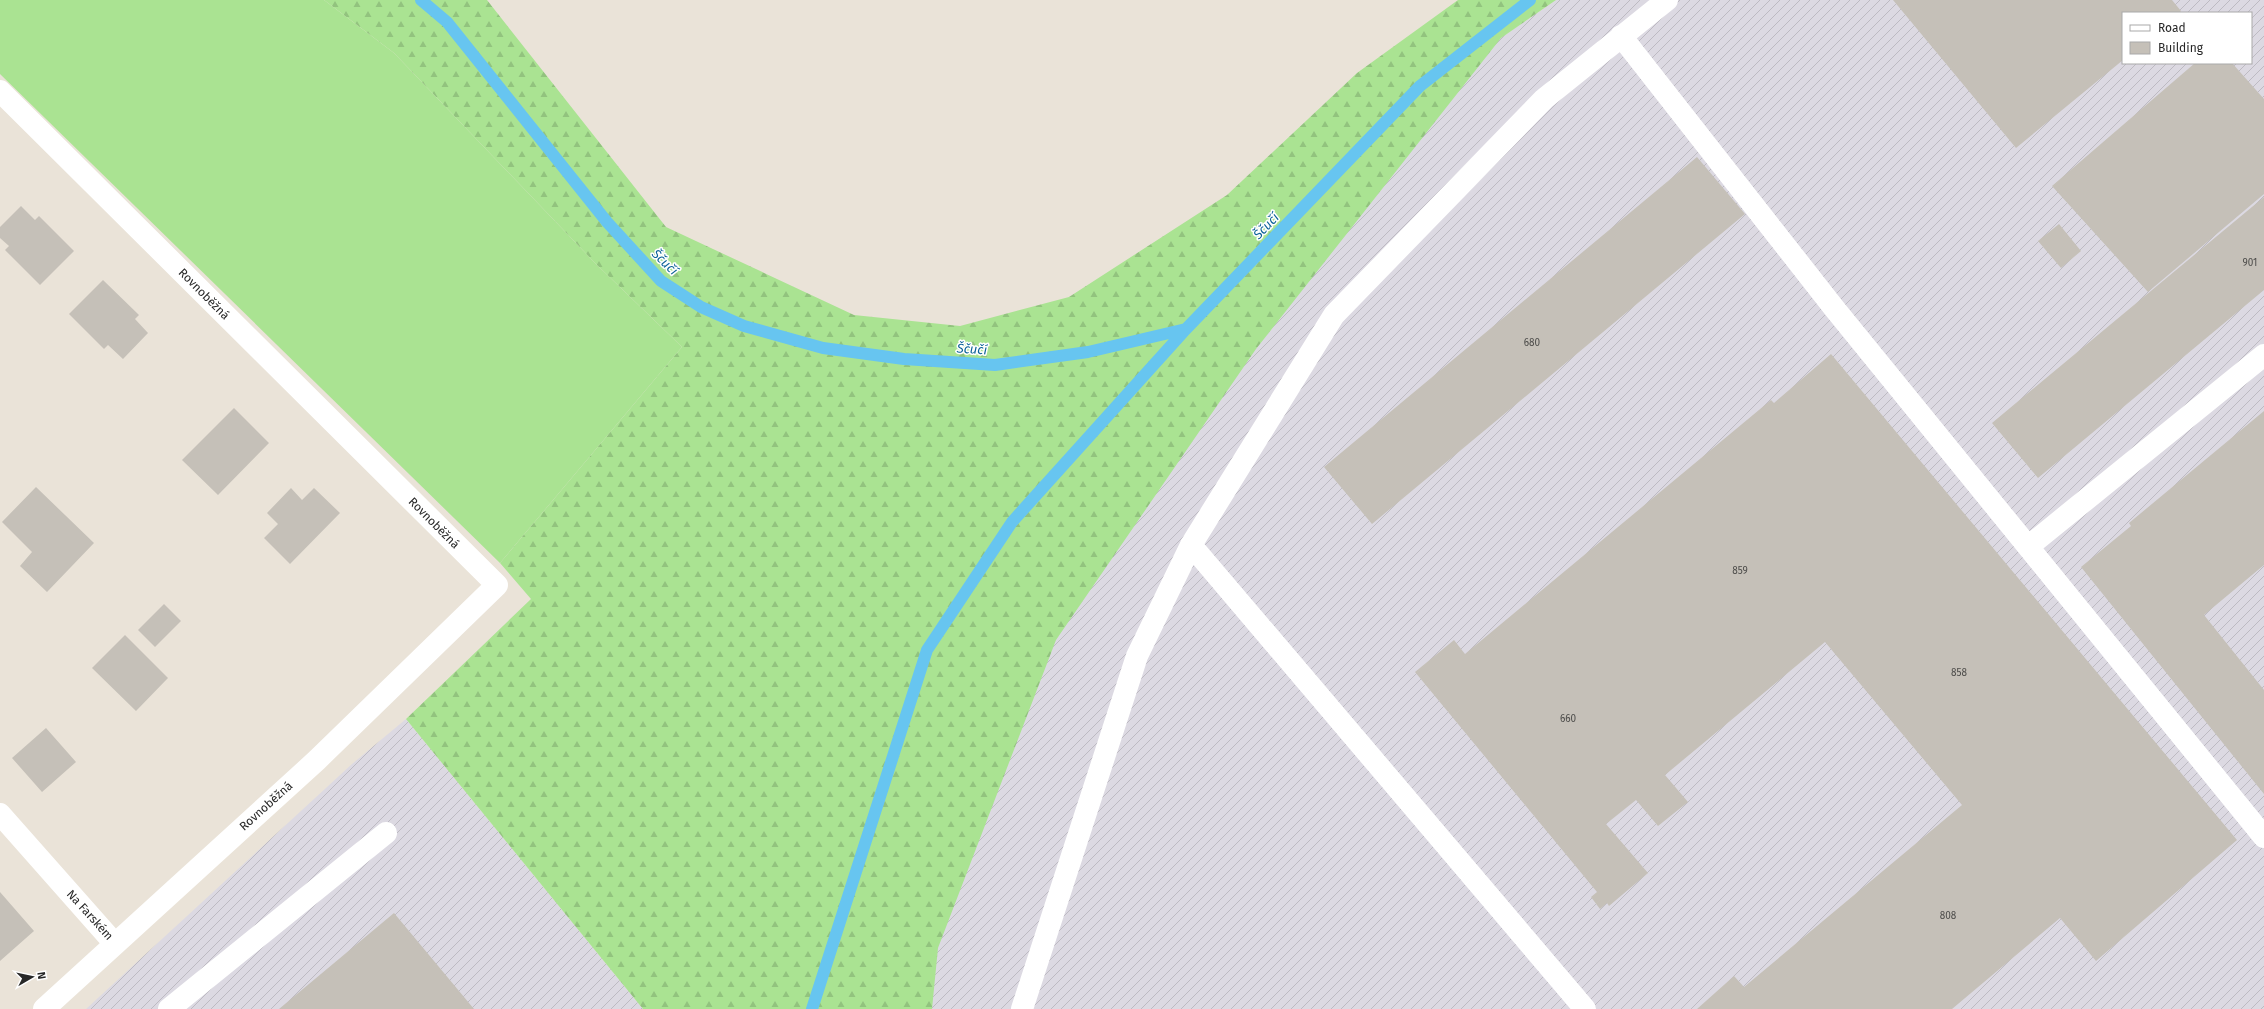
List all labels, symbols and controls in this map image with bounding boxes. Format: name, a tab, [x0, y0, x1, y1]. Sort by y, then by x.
legend	[2122, 12, 2252, 64]
text: Road	[2158, 21, 2186, 35]
text: Building	[2158, 41, 2204, 55]
water label: Ščučí	[1249, 208, 1283, 243]
water label: Ščučí	[648, 245, 683, 279]
house number: 901	[2243, 257, 2257, 269]
street label: Rovnoběžná	[176, 266, 232, 322]
house number: 680	[1524, 337, 1541, 349]
water label: Ščučí	[955, 339, 989, 358]
street label: Rovnoběžná	[406, 495, 462, 551]
house number: 859	[1732, 565, 1748, 577]
house number: 858	[1951, 667, 1968, 679]
house number: 660	[1560, 713, 1577, 725]
street label: Rovnoběžná	[237, 779, 295, 833]
street label: Na Farském	[64, 887, 116, 943]
house number: 808	[1940, 910, 1957, 922]
north arrow	[12, 957, 52, 997]
text: N	[34, 971, 48, 980]

